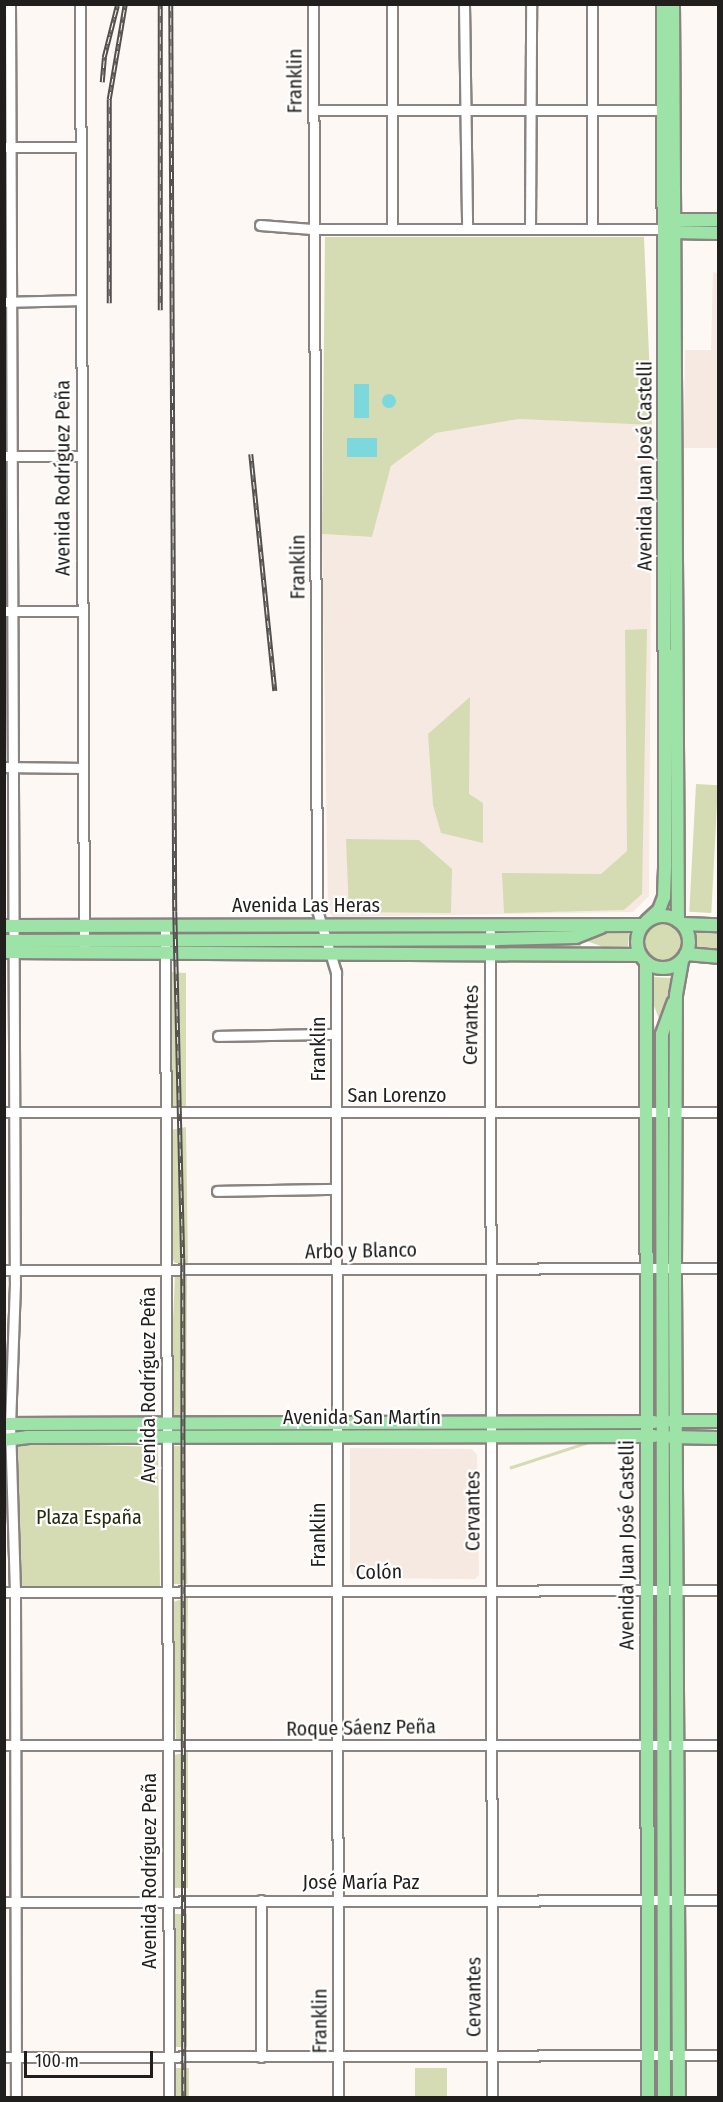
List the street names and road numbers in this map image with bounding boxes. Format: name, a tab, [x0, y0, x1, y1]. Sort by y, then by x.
street label: Franklin	[283, 49, 307, 113]
street label: Avenida Juan José Castelli	[633, 361, 657, 571]
street label: Avenida Rodríguez Peña	[51, 380, 75, 576]
street label: Franklin	[286, 535, 310, 599]
street label: Avenida Las Heras	[232, 893, 380, 917]
street label: Cervantes	[458, 985, 484, 1065]
street label: Franklin	[306, 1017, 330, 1081]
street label: San Lorenzo	[347, 1083, 447, 1107]
street label: Arbo y Blanco	[305, 1238, 417, 1264]
street label: Avenida Rodríguez Peña	[136, 1287, 160, 1483]
street label: Avenida San Martín	[283, 1405, 441, 1429]
street label: Avenida Juan José Castelli	[615, 1440, 639, 1650]
street label: Cervantes	[461, 1471, 485, 1551]
street label: Franklin	[306, 1503, 330, 1567]
street label: Colón	[356, 1560, 402, 1584]
street label: Roque Sáenz Peña	[286, 1715, 436, 1741]
street label: Avenida Rodríguez Peña	[137, 1773, 161, 1969]
street label: José María Paz	[303, 1870, 419, 1894]
street label: Cervantes	[462, 1957, 486, 2037]
street label: Franklin	[308, 1989, 332, 2053]

